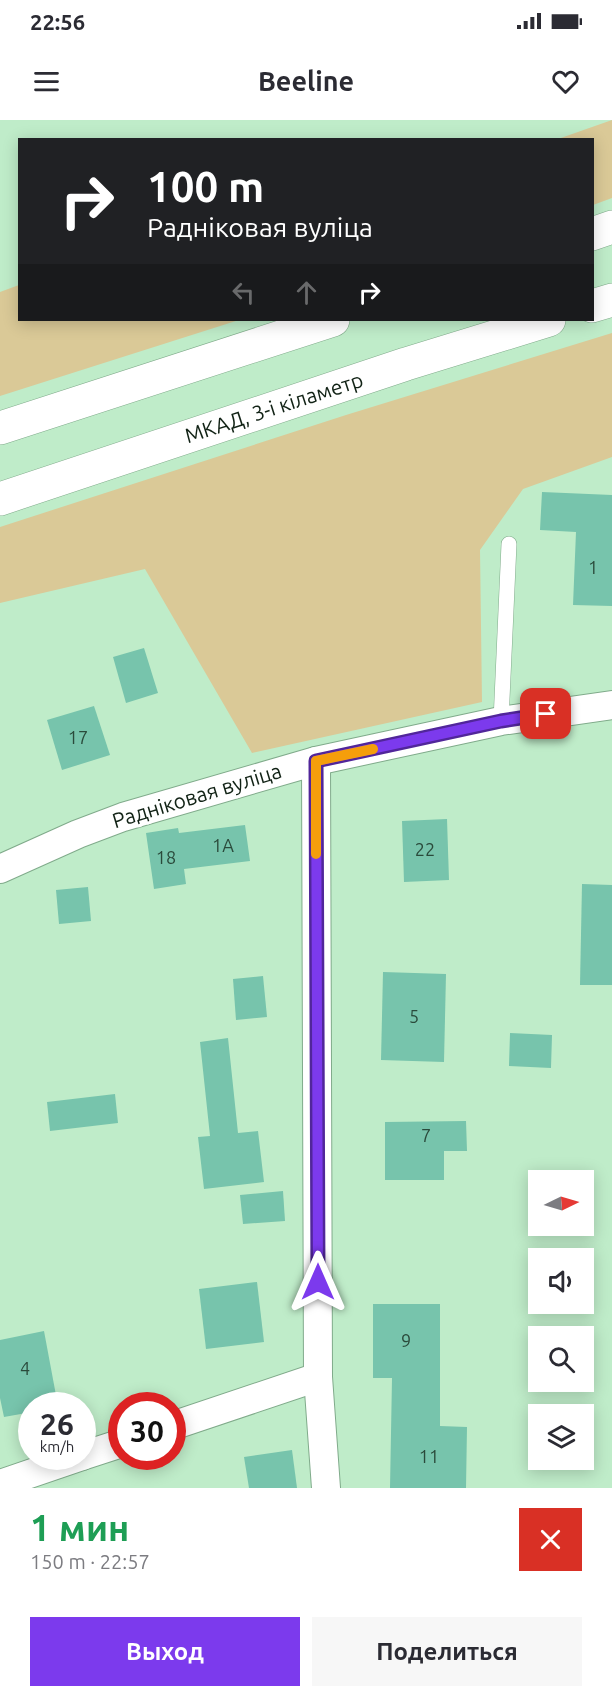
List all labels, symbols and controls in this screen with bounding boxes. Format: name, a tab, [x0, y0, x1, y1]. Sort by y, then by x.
text: 22:56	[30, 9, 85, 34]
icon: menu	[30, 65, 63, 98]
icon: heart	[549, 65, 582, 98]
text: Beeline	[258, 66, 354, 96]
icon: right	[48, 162, 126, 240]
text: 100 m	[147, 163, 264, 210]
text: Радніковая вуліца	[147, 212, 373, 242]
icon: left	[227, 276, 260, 309]
icon: ahead	[290, 276, 323, 309]
icon: right	[353, 276, 386, 309]
street label: МКАД, 3-і кіламетр	[182, 367, 366, 447]
house number: 1	[588, 557, 598, 577]
pin	[520, 688, 571, 739]
icon: arrive	[529, 697, 562, 730]
house number: 17	[68, 727, 88, 747]
street label: Радніковая вуліца	[109, 758, 284, 832]
house number: 1А	[212, 835, 234, 855]
house number: 22	[415, 839, 435, 859]
house number: 18	[156, 847, 176, 867]
house number: 5	[409, 1006, 419, 1026]
house number: 7	[421, 1125, 431, 1145]
north arrow	[528, 1170, 594, 1236]
map controls	[528, 1170, 594, 1470]
button: sound	[528, 1248, 594, 1314]
position arrow	[286, 1250, 350, 1314]
button: search	[528, 1326, 594, 1392]
house number: 9	[401, 1330, 411, 1350]
house number: 4	[20, 1358, 30, 1378]
speed limit sign: 30	[108, 1392, 186, 1470]
button: layers	[528, 1404, 594, 1470]
text: 26	[40, 1407, 74, 1441]
text: km/h	[40, 1438, 74, 1455]
house number: 11	[419, 1446, 439, 1466]
text: 1 мин	[30, 1507, 129, 1548]
button: close	[519, 1508, 582, 1571]
text: 150 m · 22:57	[30, 1550, 150, 1573]
button: Выход	[30, 1617, 300, 1686]
button: Поделиться	[312, 1617, 582, 1686]

